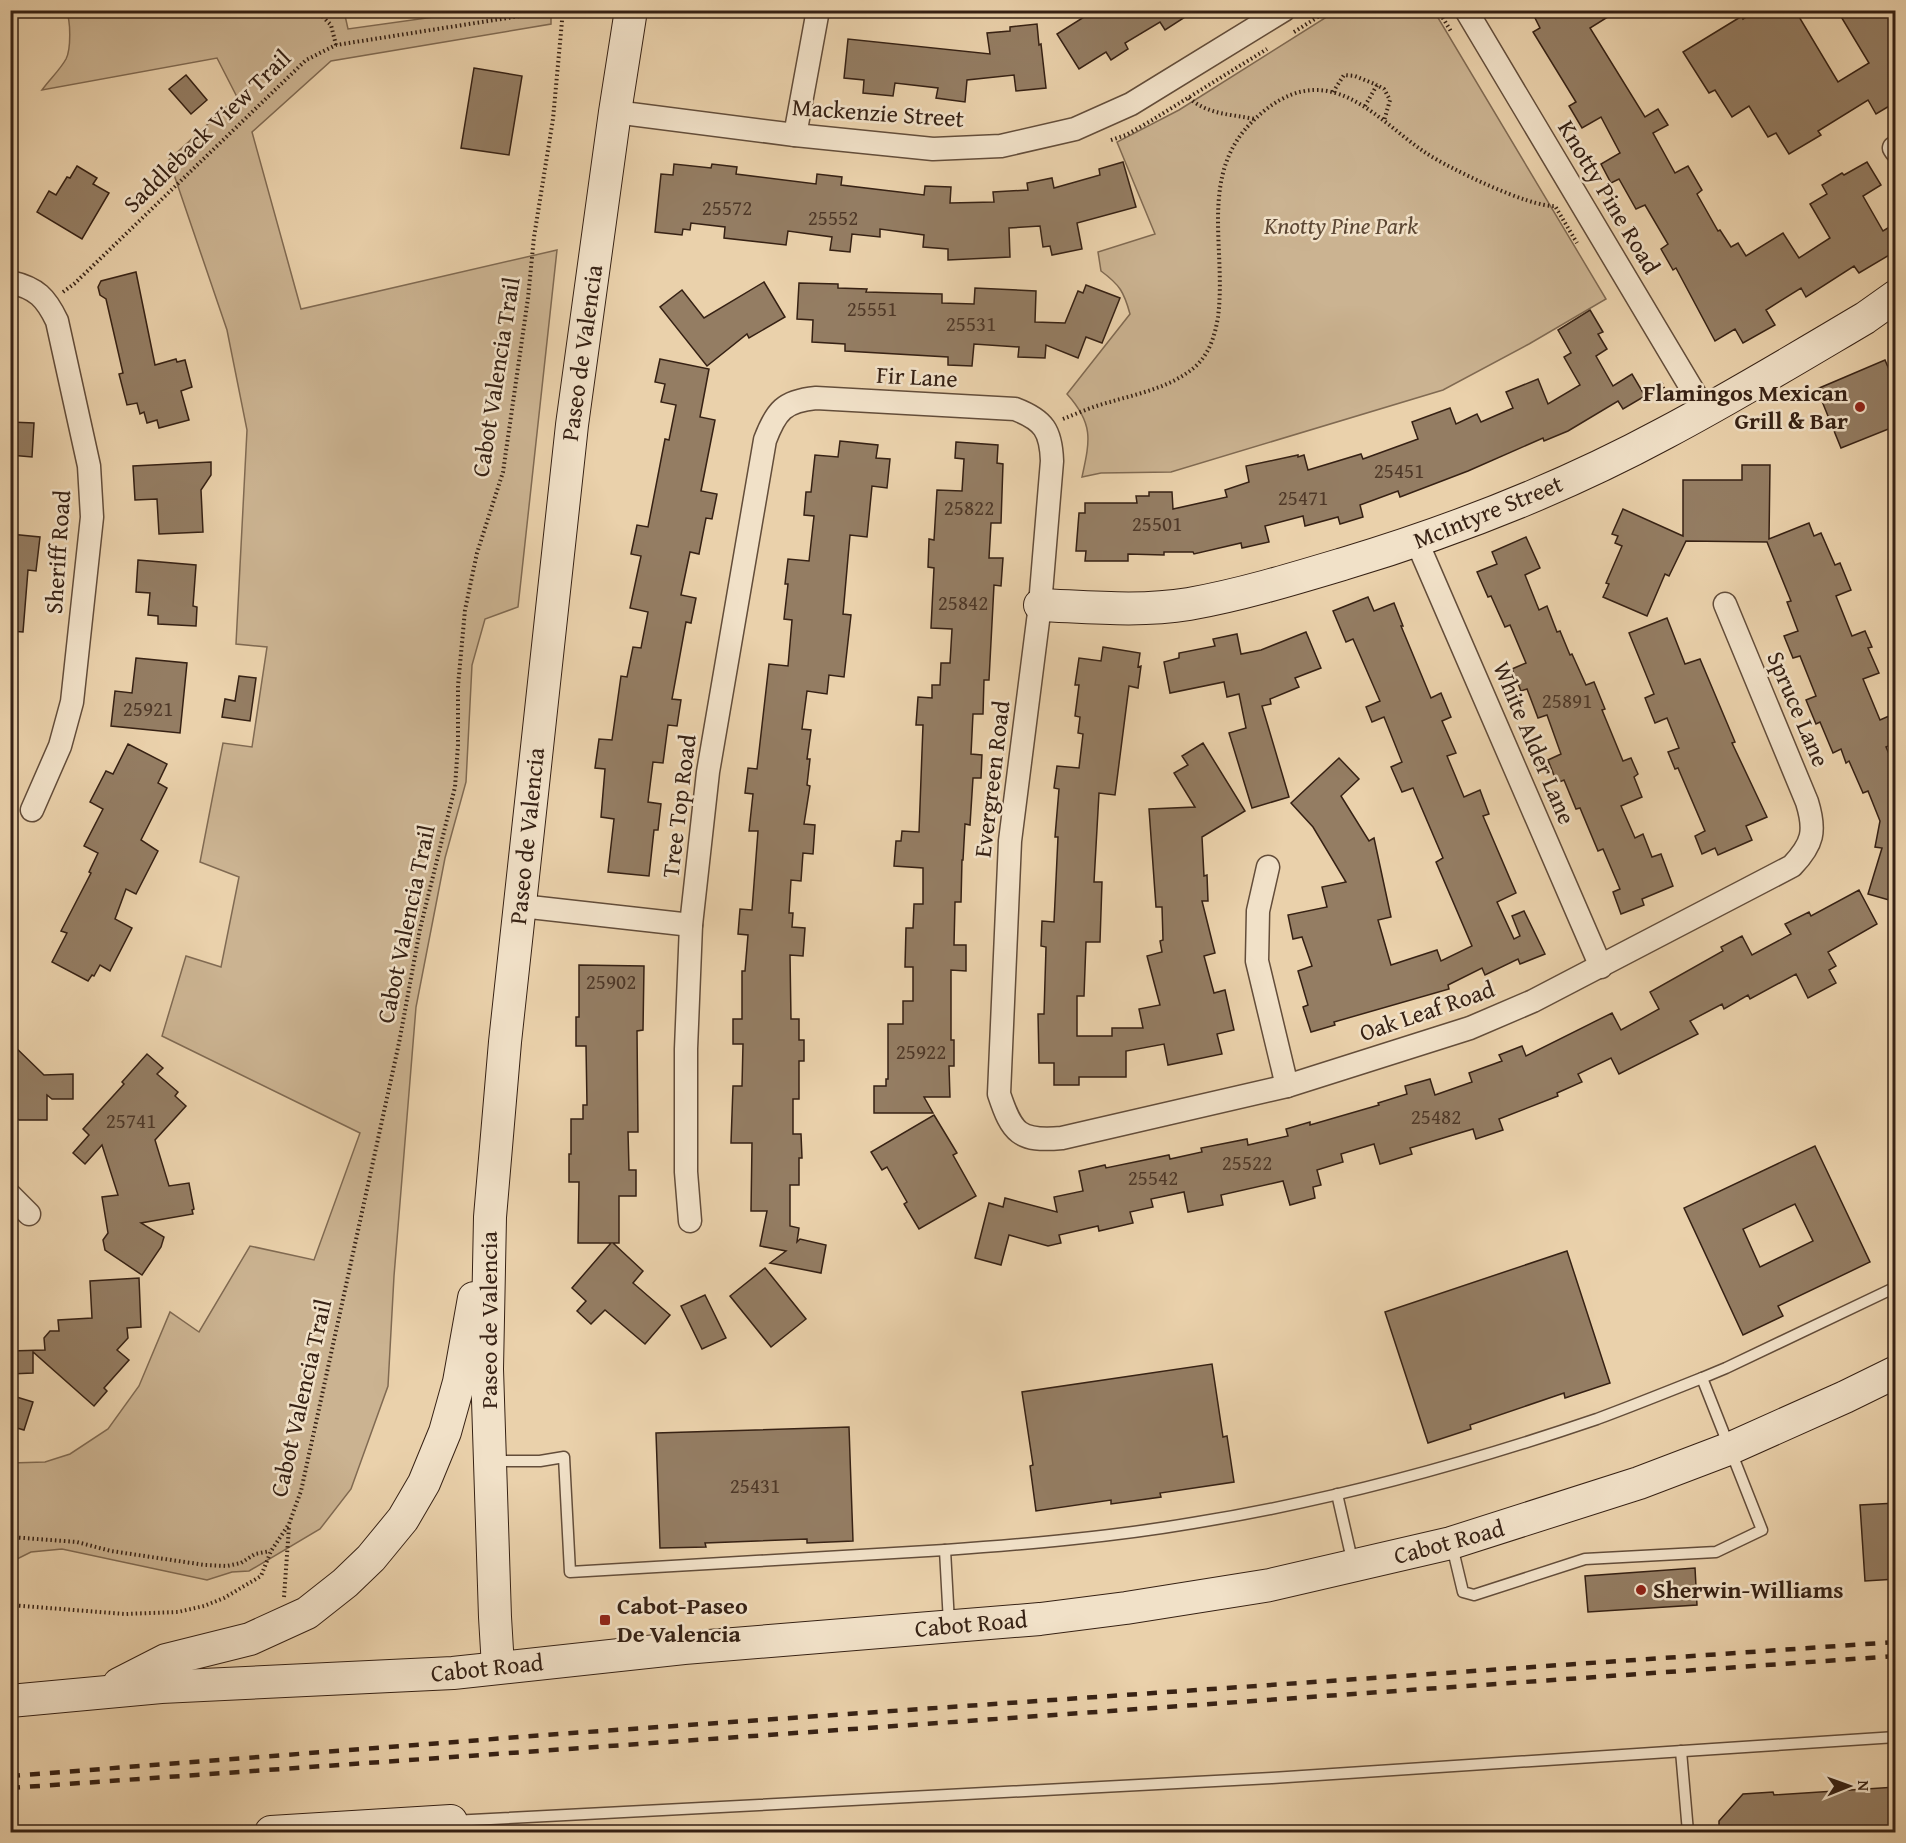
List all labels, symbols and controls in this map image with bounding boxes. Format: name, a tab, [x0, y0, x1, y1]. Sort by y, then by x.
street label: Saddleback View Trail	[115, 41, 299, 220]
street label: Mackenzie Street	[791, 89, 966, 136]
street label: Knotty Pine Road	[1550, 113, 1669, 280]
house number: 25572	[702, 192, 752, 223]
house number: 25552	[808, 202, 858, 233]
park label: Knotty Pine Park	[1263, 208, 1418, 243]
street label: Paseo de Valencia	[552, 262, 611, 443]
street label: Cabot Valencia Trail	[462, 274, 529, 479]
house number: 25551	[847, 293, 897, 324]
house number: 25531	[946, 308, 996, 339]
street label: Fir Lane	[875, 357, 959, 396]
place label: Flamingos Mexican Grill & Bar	[1643, 375, 1848, 438]
marker: Flamingos Mexican Grill & Bar	[1853, 400, 1867, 414]
house number: 25451	[1374, 455, 1424, 486]
street label: McIntyre Street	[1408, 465, 1568, 557]
house number: 25471	[1278, 482, 1328, 513]
street label: Sheriff Road	[36, 489, 79, 615]
house number: 25822	[944, 492, 994, 523]
house number: 25501	[1132, 508, 1182, 539]
house number: 25842	[938, 587, 988, 618]
street label: Spruce Lane	[1758, 646, 1839, 772]
street label: White Alder Lane	[1484, 656, 1585, 830]
house number: 25891	[1542, 685, 1592, 716]
house number: 25921	[123, 693, 173, 724]
street label: Evergreen Road	[965, 698, 1019, 859]
street label: Tree Top Road	[652, 732, 705, 880]
street label: Paseo de Valencia	[500, 745, 553, 926]
street label: Cabot Valencia Trail	[367, 821, 444, 1026]
house number: 25902	[586, 966, 636, 997]
street label: Oak Leaf Road	[1355, 971, 1499, 1050]
house number: 25922	[896, 1036, 946, 1067]
house number: 25482	[1411, 1101, 1461, 1132]
house number: 25741	[106, 1105, 156, 1136]
house number: 25522	[1222, 1147, 1272, 1178]
house number: 25542	[1128, 1162, 1178, 1193]
street label: Paseo de Valencia	[471, 1230, 506, 1409]
street label: Cabot Valencia Trail	[261, 1295, 340, 1500]
house number: 25431	[730, 1470, 780, 1501]
street label: Cabot Road	[1390, 1510, 1508, 1573]
place label: Sherwin-Williams	[1653, 1572, 1844, 1607]
marker: Sherwin-Williams	[1634, 1583, 1648, 1597]
place label: Cabot-Paseo De Valencia	[617, 1588, 748, 1651]
street label: Cabot Road	[913, 1601, 1029, 1646]
marker: Cabot-Paseo De Valencia	[598, 1613, 612, 1627]
street label: Cabot Road	[429, 1644, 545, 1691]
north arrow	[1819, 1756, 1879, 1816]
text: N	[1852, 1780, 1876, 1792]

